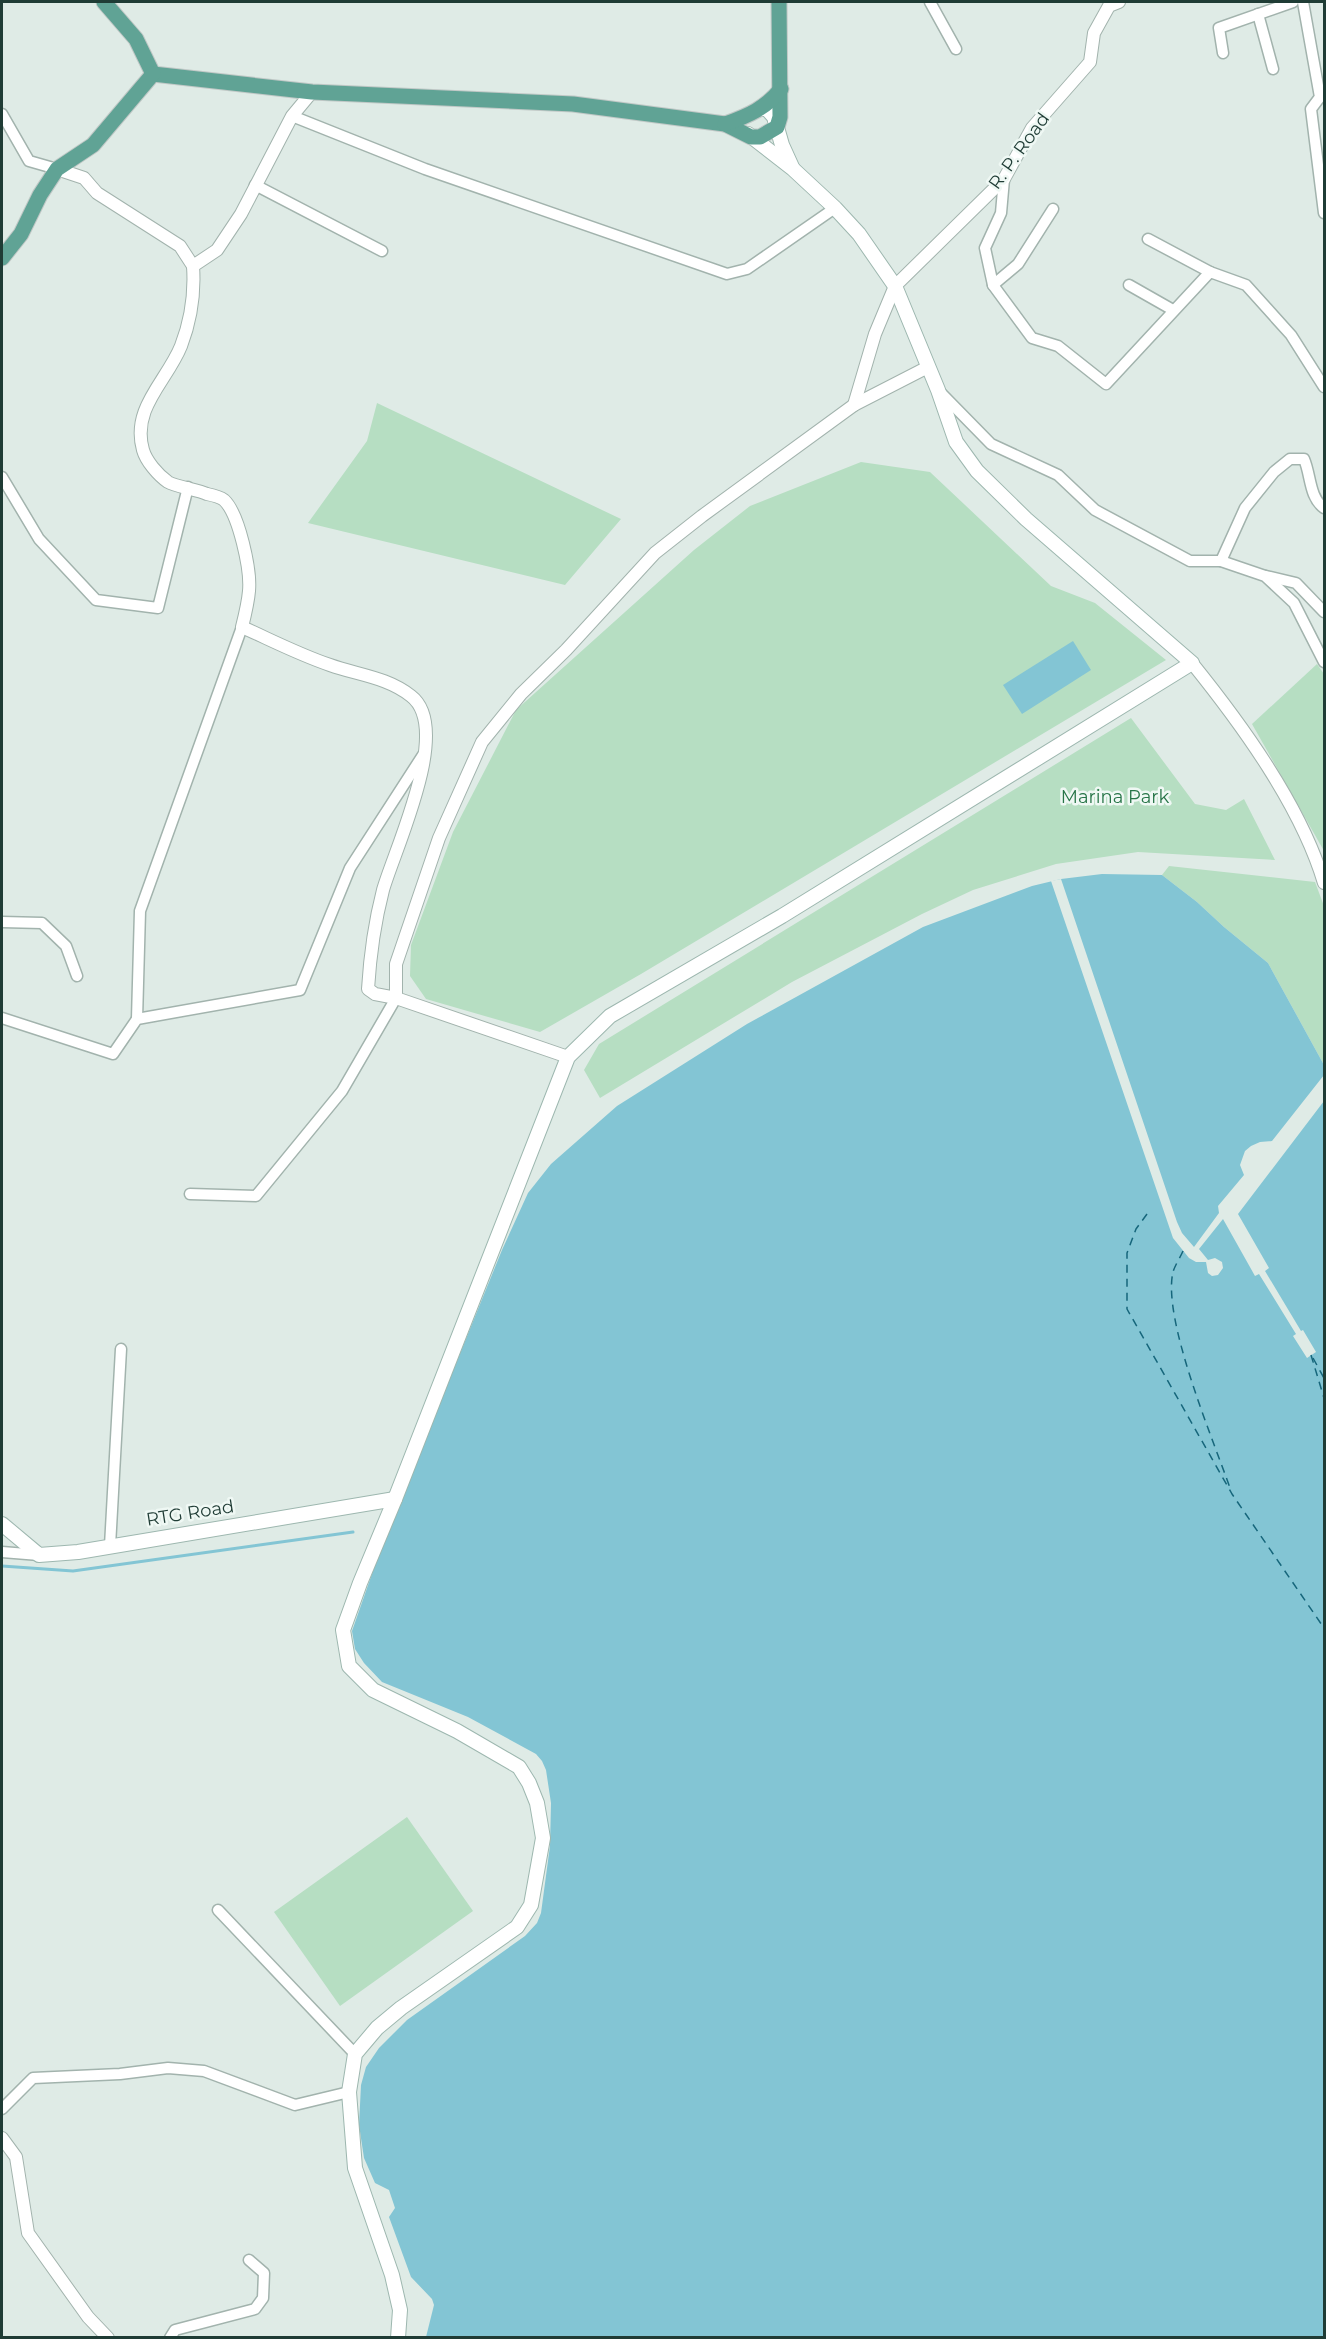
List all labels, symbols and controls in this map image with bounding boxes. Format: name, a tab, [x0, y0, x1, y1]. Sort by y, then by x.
street label: R. P. Road	[984, 108, 1054, 194]
park label: Marina Park	[1061, 786, 1169, 808]
street label: RTG Road	[144, 1495, 236, 1531]

